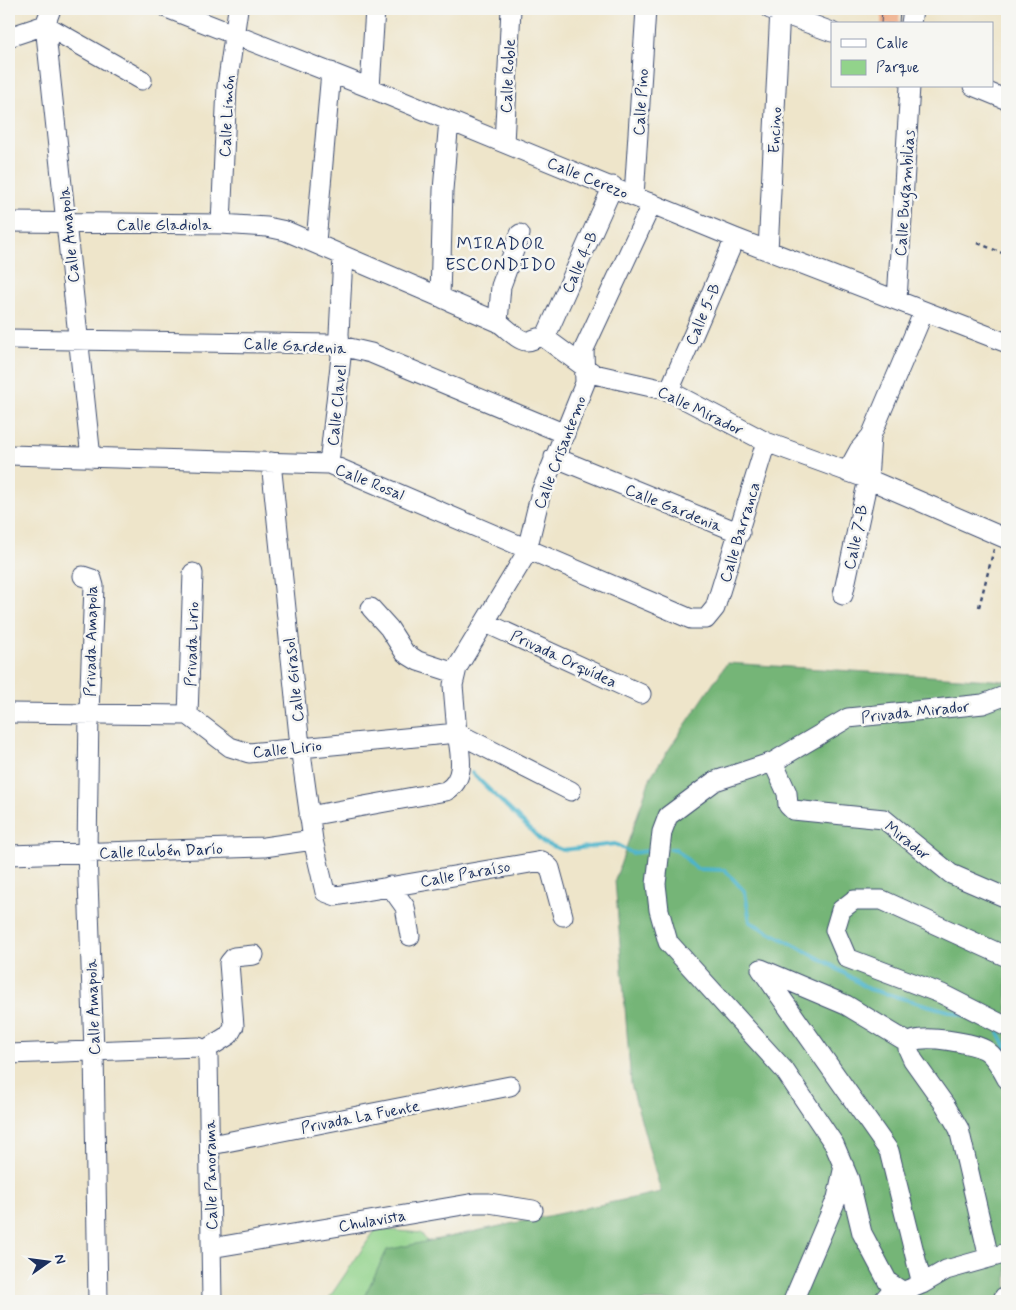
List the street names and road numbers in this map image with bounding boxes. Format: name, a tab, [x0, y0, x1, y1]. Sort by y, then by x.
street label: Calle Roble	[496, 38, 521, 114]
street label: Calle Pino	[629, 68, 654, 136]
street label: Calle Limón	[215, 74, 240, 158]
street label: Encino	[764, 106, 787, 154]
street label: Calle Bugambilias	[891, 129, 921, 257]
street label: Calle Cerezo	[544, 153, 631, 204]
street label: Calle Amapola	[54, 185, 85, 284]
street label: Calle Gladiola	[117, 215, 212, 236]
street label: Calle 4-B	[557, 228, 603, 297]
street label: Calle 5-B	[681, 280, 726, 349]
street label: Calle Gardenia	[243, 333, 347, 360]
street label: Calle Clavel	[323, 363, 352, 447]
street label: Calle Mirador	[654, 381, 747, 441]
street label: Calle Crisantemo	[529, 393, 592, 512]
street label: Calle Rosal	[332, 459, 407, 506]
street label: Calle Gardenia	[622, 479, 725, 538]
street label: Calle Barranca	[715, 479, 766, 585]
street label: Calle 7-B	[839, 503, 874, 572]
street label: Privada Amapola	[80, 585, 103, 697]
street label: Privada Lirio	[181, 601, 204, 687]
street label: Privada Orquídea	[507, 626, 620, 693]
street label: Calle Girasol	[280, 636, 309, 723]
street label: Privada Mirador	[860, 696, 971, 729]
street label: Calle Lirio	[252, 735, 323, 764]
street label: Mirador	[880, 817, 935, 866]
street label: Calle Rubén Darío	[99, 839, 223, 864]
street label: Calle Paraíso	[419, 856, 512, 893]
street label: Calle Amapola	[81, 958, 106, 1055]
street label: Privada La Fuente	[299, 1096, 421, 1139]
street label: Calle Panorama	[200, 1119, 223, 1230]
street label: Chulavista	[337, 1205, 408, 1238]

